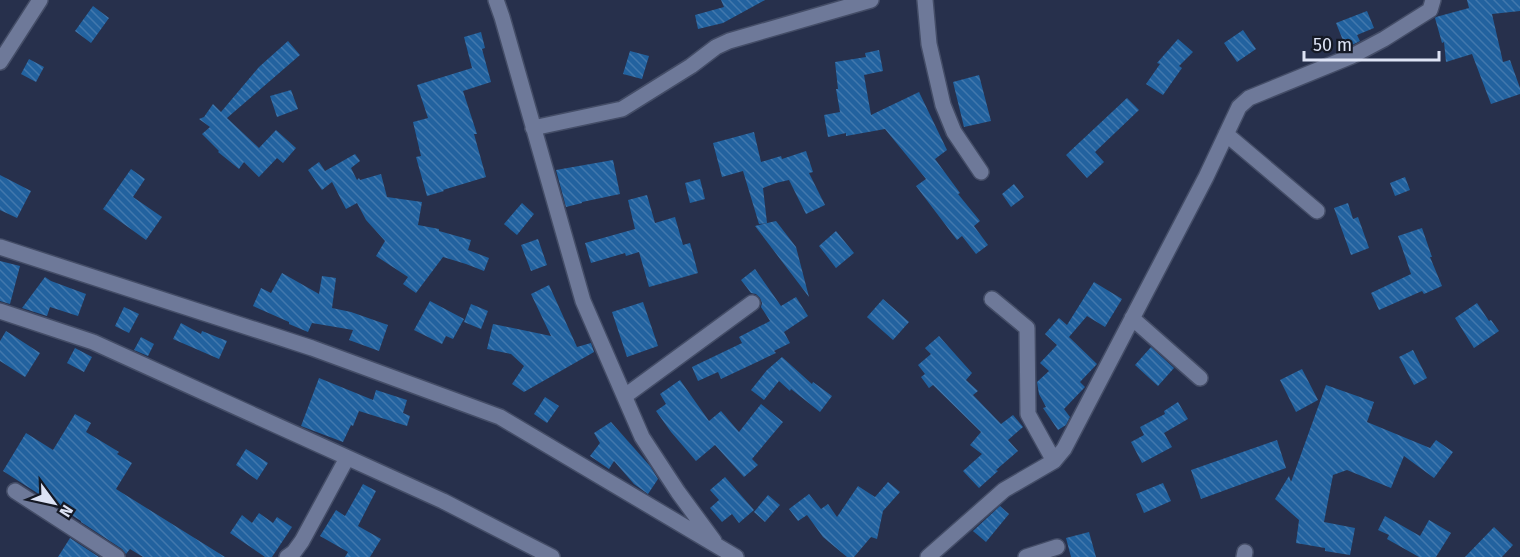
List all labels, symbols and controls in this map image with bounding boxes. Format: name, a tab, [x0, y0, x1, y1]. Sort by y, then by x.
scale bar	[1304, 24, 1439, 62]
text: 50 m	[1313, 34, 1352, 56]
north arrow	[24, 473, 84, 533]
text: N	[55, 501, 77, 521]

